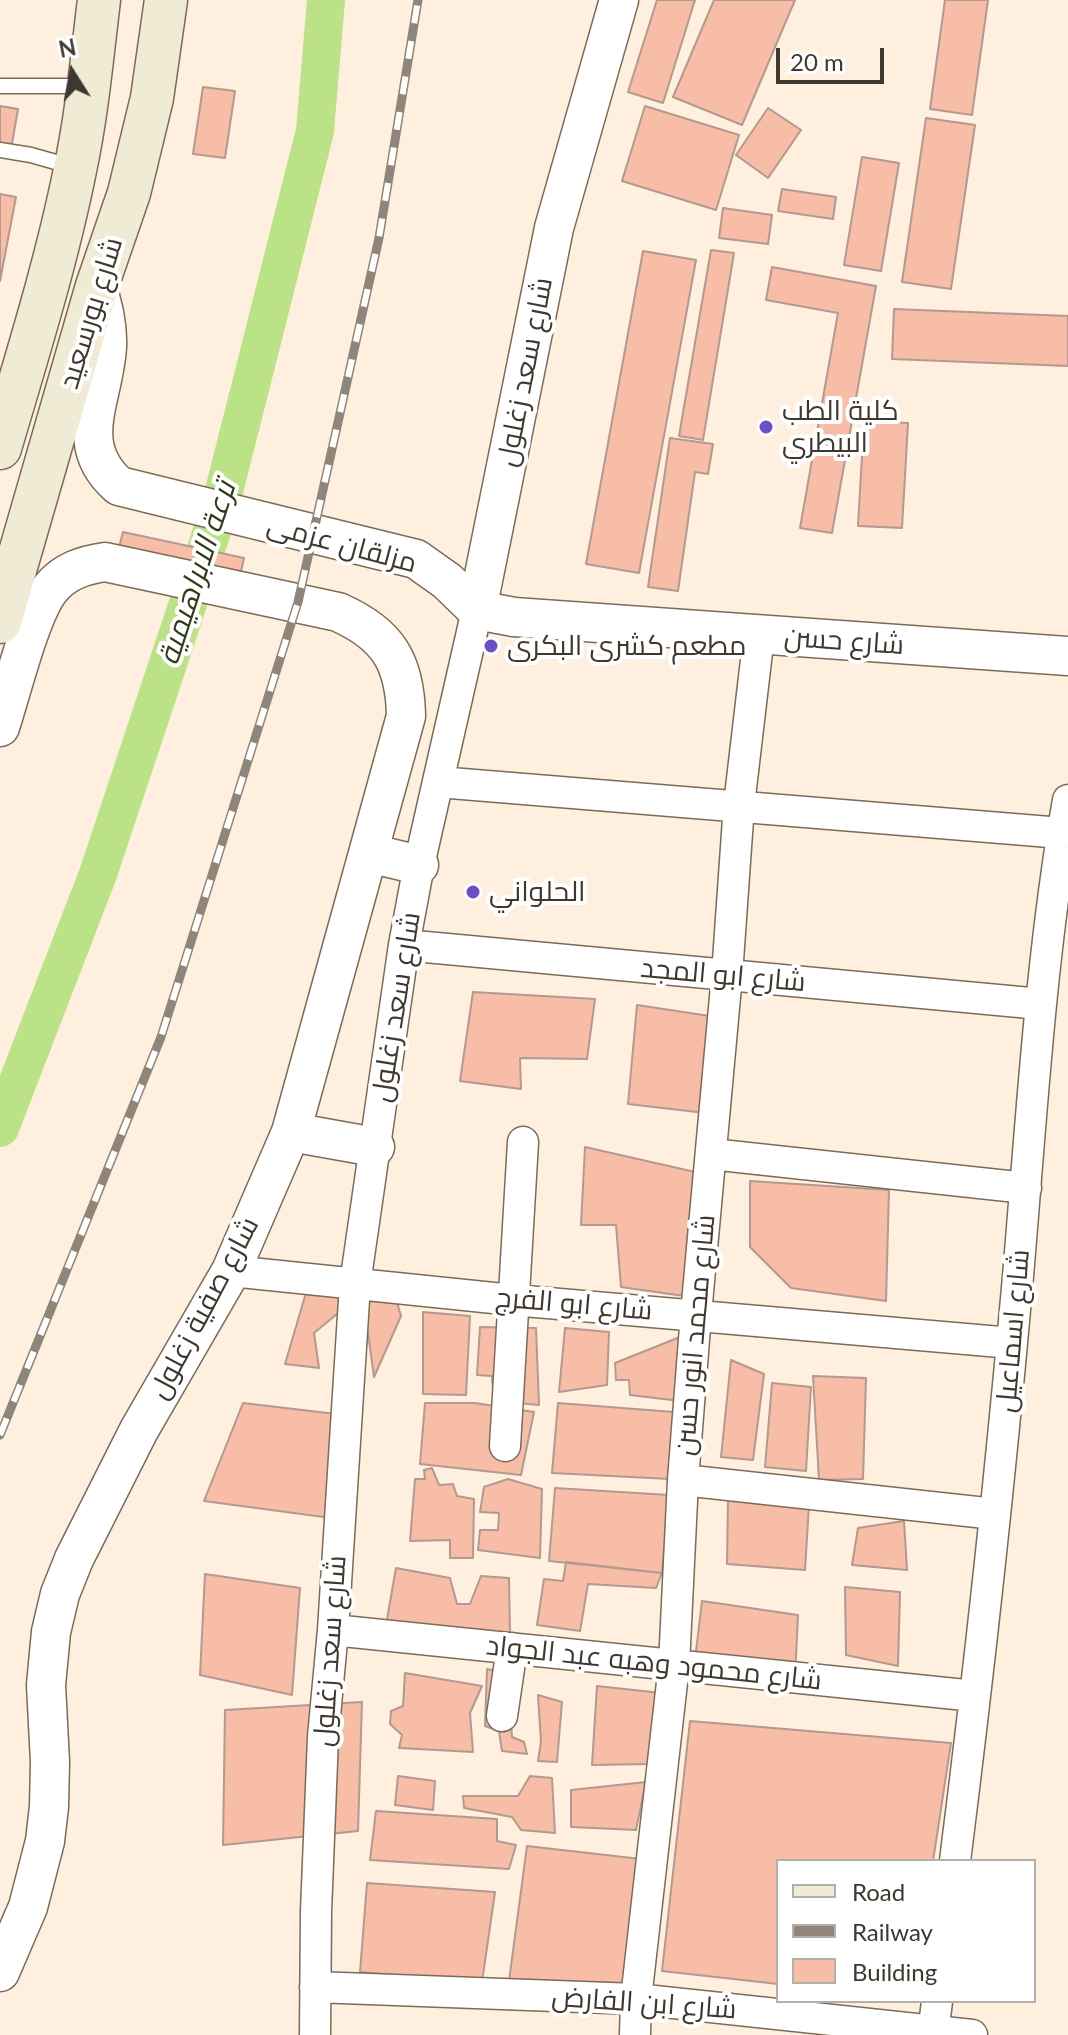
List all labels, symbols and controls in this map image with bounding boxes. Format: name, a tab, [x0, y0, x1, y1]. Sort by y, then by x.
north arrow	[32, 32, 112, 112]
scale bar	[780, 32, 888, 82]
text: N	[56, 33, 78, 63]
text: 20 m	[790, 47, 844, 76]
street label: شارع بورسعيد	[52, 233, 130, 393]
street label: شارع سعد زغلول	[490, 275, 560, 469]
place label: كلية الطب البيطري	[782, 394, 899, 460]
marker: كلية الطب البيطري	[757, 418, 775, 436]
water label: ترعة الابراهيمية	[150, 477, 244, 669]
street label: مزلقان عزمى	[263, 508, 421, 580]
street label: شارع حسن	[783, 620, 905, 662]
place label: مطعم كشرى البكرى	[507, 629, 747, 663]
marker: مطعم كشرى البكرى	[482, 637, 500, 655]
place label: الحلواني	[489, 875, 586, 909]
marker: الحلواني	[464, 883, 482, 901]
street label: شارع سعد زغلول	[364, 910, 428, 1104]
street label: شارع ابو المجد	[639, 951, 807, 999]
street label: شارع صفية زغلول	[142, 1211, 266, 1405]
street label: شارع محمد انور حسن	[668, 1213, 722, 1457]
street label: شارع اسماعيل	[989, 1248, 1037, 1414]
street label: شارع ابو الفرج	[494, 1280, 654, 1328]
street label: شارع سعد زغلول	[307, 1554, 353, 1748]
street label: شارع محمود وهبه عبد الجواد	[484, 1629, 824, 1697]
legend	[776, 1859, 1036, 2003]
text: Road	[852, 1877, 905, 1906]
text: Railway	[852, 1917, 933, 1946]
text: Building	[852, 1957, 937, 1986]
street label: شارع ابن الفارض	[550, 1980, 738, 2026]

